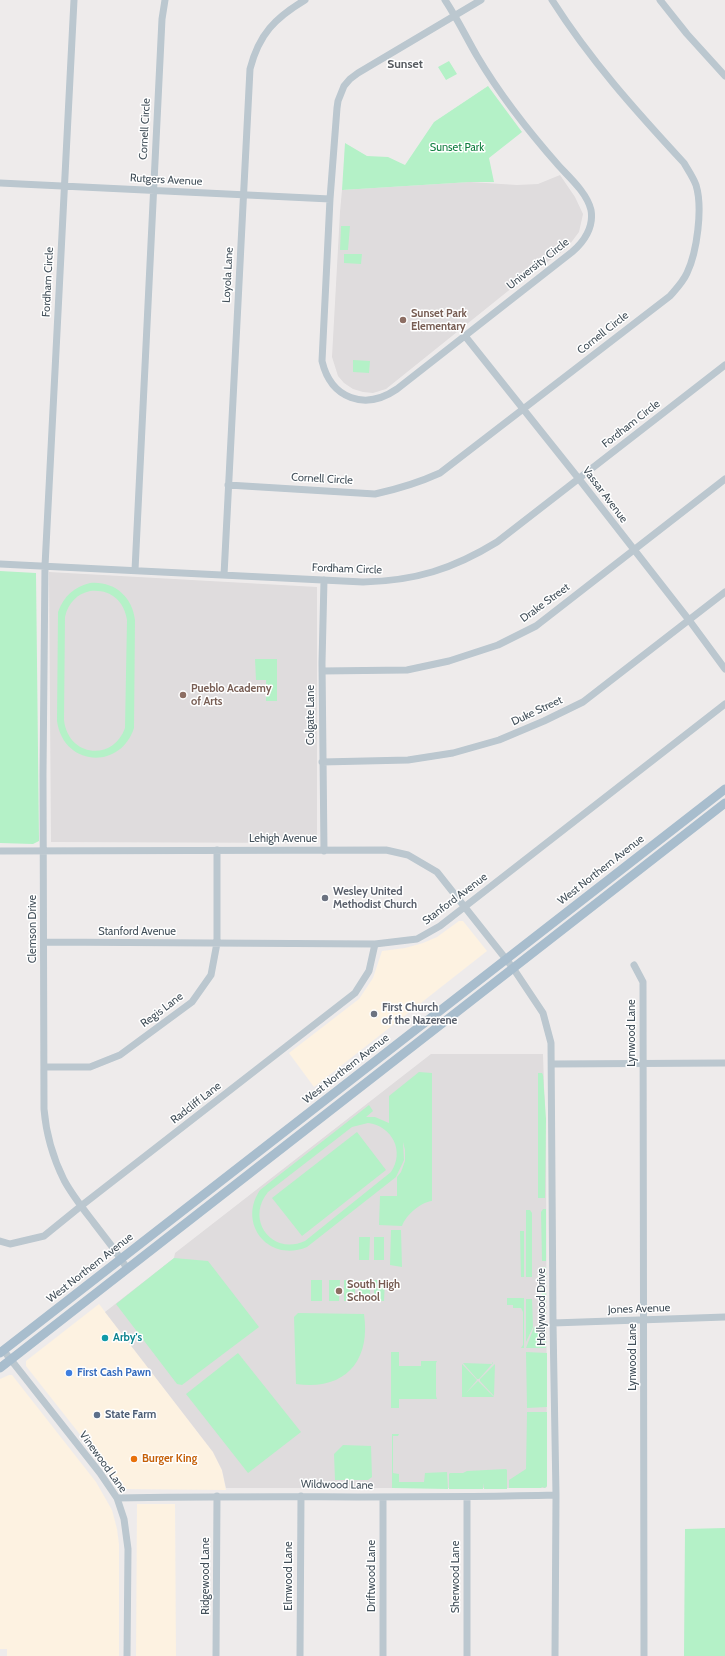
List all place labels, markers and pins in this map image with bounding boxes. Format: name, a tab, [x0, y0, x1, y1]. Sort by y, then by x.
place label: Sunset Park Elementary	[411, 307, 467, 333]
marker: Sunset Park Elementary	[398, 315, 408, 325]
place label: Pueblo Academy of Arts	[191, 682, 272, 708]
marker: Pueblo Academy of Arts	[178, 690, 188, 700]
place label: Wesley United Methodist Church	[333, 885, 417, 911]
marker: Wesley United Methodist Church	[320, 893, 330, 903]
place label: First Church of the Nazerene	[382, 1001, 457, 1027]
marker: First Church of the Nazerene	[369, 1009, 379, 1019]
place label: South High School	[347, 1278, 400, 1304]
marker: South High School	[334, 1286, 344, 1296]
place label: Arby's	[113, 1331, 142, 1345]
marker: Arby's	[100, 1333, 110, 1343]
place label: First Cash Pawn	[77, 1366, 151, 1380]
marker: First Cash Pawn	[64, 1368, 74, 1378]
place label: State Farm	[105, 1408, 156, 1422]
marker: State Farm	[92, 1410, 102, 1420]
place label: Burger King	[142, 1452, 197, 1466]
marker: Burger King	[129, 1454, 139, 1464]

